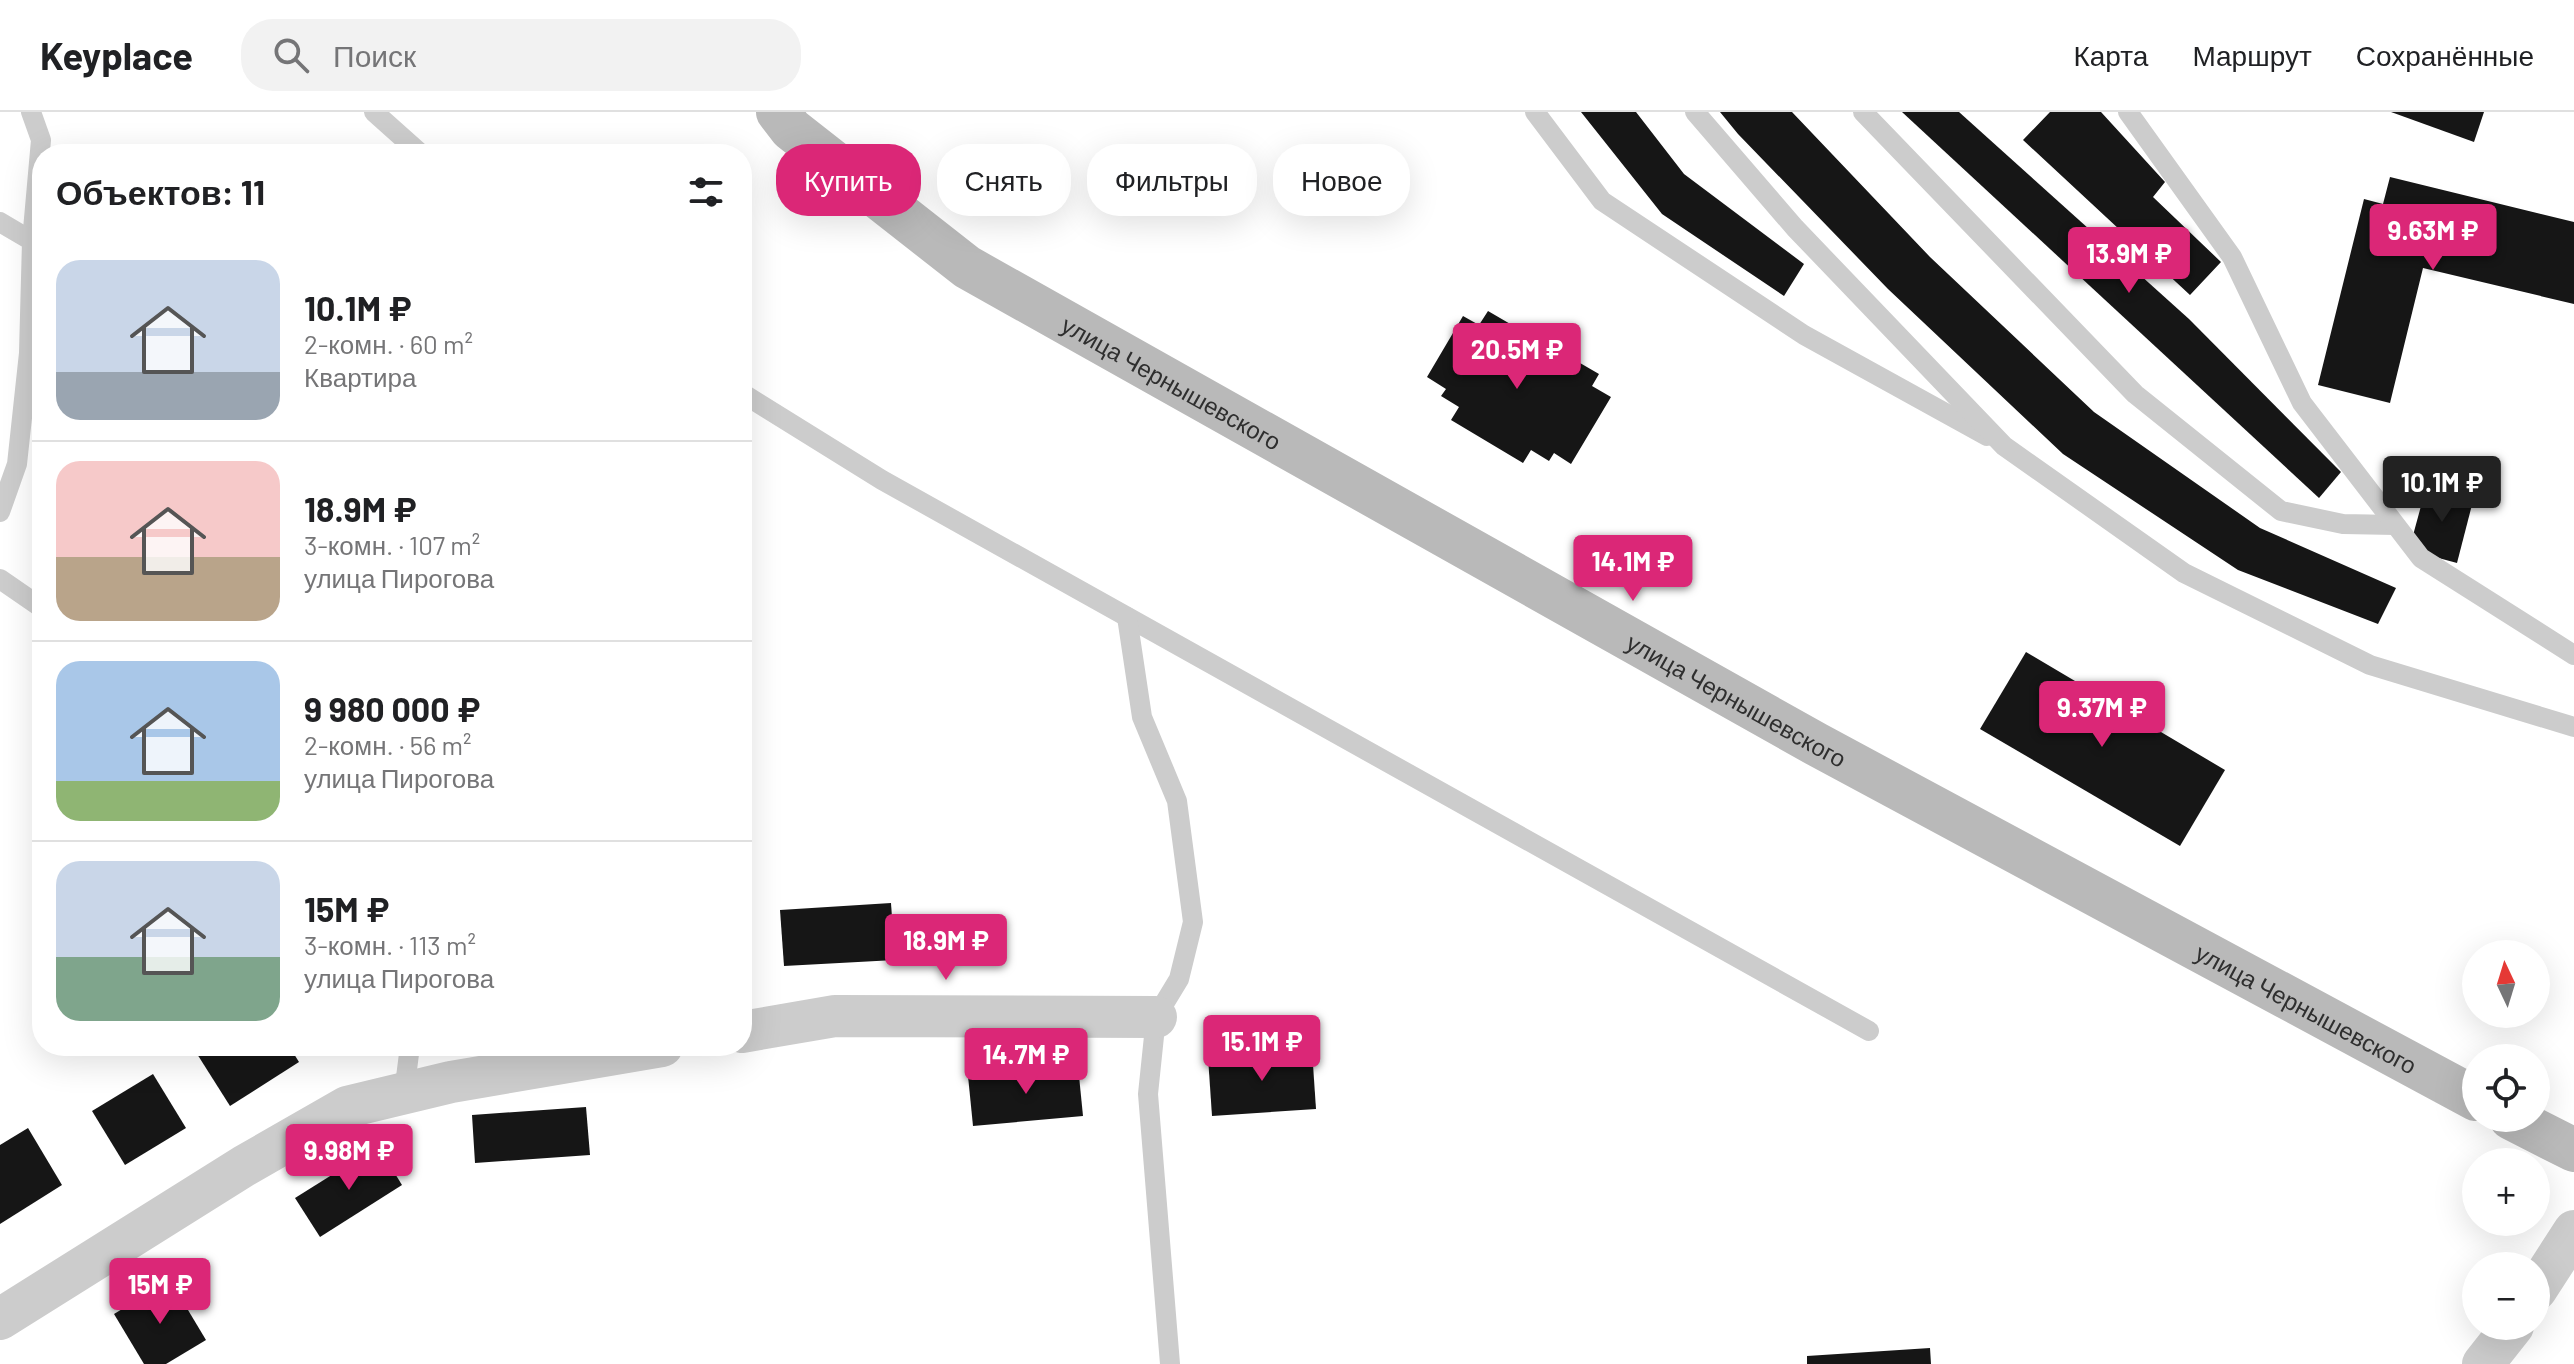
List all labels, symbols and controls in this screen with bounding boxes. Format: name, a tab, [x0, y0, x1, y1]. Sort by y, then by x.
search box	[241, 19, 801, 91]
text: Keyplace	[40, 32, 193, 78]
icon: search	[269, 33, 313, 77]
text: Поиск	[333, 37, 416, 73]
text: Карта	[2073, 38, 2148, 72]
text: Маршрут	[2192, 38, 2312, 72]
text: Сохранённые	[2356, 38, 2534, 72]
chip: Купить	[776, 144, 921, 216]
chip: Снять	[937, 144, 1071, 216]
chip: Фильтры	[1087, 144, 1257, 216]
chip: Новое	[1273, 144, 1410, 216]
icon: filters	[684, 170, 728, 214]
text: Объектов: 11	[56, 171, 265, 212]
pin: 9.63M ₽	[2359, 204, 2507, 272]
text: 9.63M ₽	[2388, 214, 2478, 245]
pin: 13.9M ₽	[2055, 227, 2203, 295]
text: 13.9M ₽	[2086, 237, 2172, 268]
text: 10.1M ₽	[304, 287, 412, 328]
icon: home	[120, 292, 216, 388]
street label: улица Чернышевского	[1057, 309, 1287, 455]
pin: 20.5M ₽	[1443, 323, 1591, 391]
text: 2-комн. · 60 m²	[304, 328, 473, 359]
text: 20.5M ₽	[1471, 333, 1563, 364]
text: Квартира	[304, 361, 416, 392]
pin: 10.1M ₽	[2368, 456, 2516, 524]
text: 10.1M ₽	[2401, 466, 2483, 497]
text: 18.9M ₽	[304, 488, 417, 529]
icon: home	[120, 493, 216, 589]
text: 3-комн. · 107 m²	[304, 529, 480, 560]
pin: 14.1M ₽	[1559, 535, 1707, 603]
text: 14.1M ₽	[1591, 545, 1675, 576]
text: улица Пирогова	[304, 562, 494, 593]
street label: улица Чернышевского	[1622, 626, 1852, 772]
pin: 9.37M ₽	[2028, 681, 2176, 749]
text: 9 980 000 ₽	[304, 688, 480, 729]
text: 9.37M ₽	[2057, 691, 2147, 722]
icon: home	[120, 693, 216, 789]
text: 2-комн. · 56 m²	[304, 729, 472, 760]
text: улица Пирогова	[304, 762, 494, 793]
text: 15M ₽	[304, 888, 389, 929]
icon: home	[120, 893, 216, 989]
pin: 18.9M ₽	[872, 914, 1020, 982]
text: 18.9M ₽	[903, 924, 989, 955]
text: 3-комн. · 113 m²	[304, 929, 476, 960]
street label: улица Чернышевского	[2191, 937, 2422, 1079]
north arrow	[2462, 940, 2550, 1028]
map controls	[2462, 940, 2550, 1340]
text: улица Пирогова	[304, 962, 494, 993]
pin: 15.1M ₽	[1188, 1015, 1336, 1083]
text: 15.1M ₽	[1221, 1025, 1303, 1056]
pin: 14.7M ₽	[952, 1028, 1100, 1096]
text: 14.7M ₽	[983, 1038, 1069, 1069]
button: locate	[2462, 1044, 2550, 1132]
pin: 9.98M ₽	[275, 1124, 423, 1192]
text: 9.98M ₽	[304, 1134, 394, 1165]
button: +	[2462, 1148, 2550, 1236]
button: −	[2462, 1252, 2550, 1340]
pin: 15M ₽	[104, 1258, 216, 1326]
text: 15M ₽	[127, 1268, 193, 1299]

